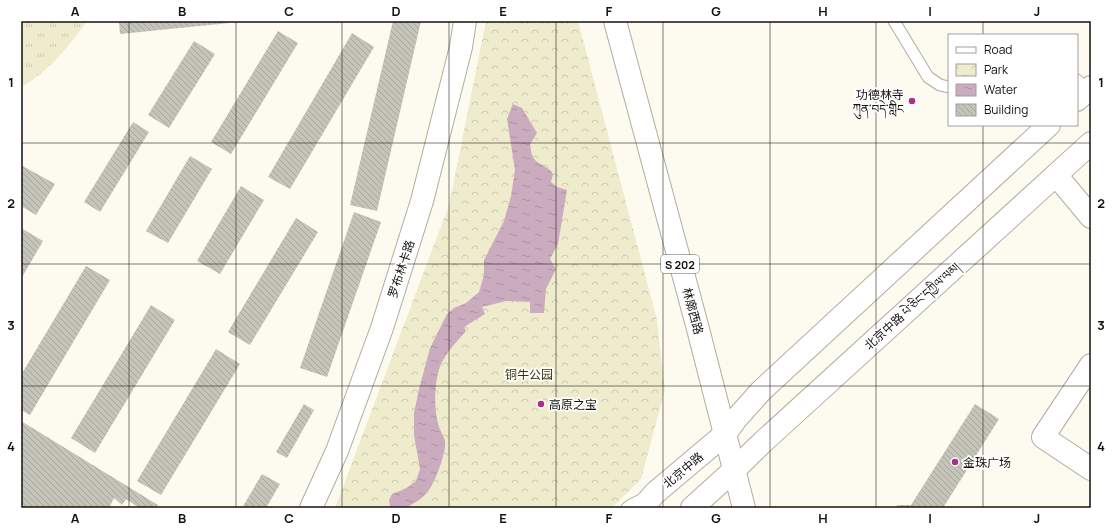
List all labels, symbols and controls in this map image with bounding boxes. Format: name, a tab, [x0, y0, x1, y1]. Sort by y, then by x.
text: A	[71, 2, 80, 20]
text: B	[178, 2, 186, 20]
text: C	[284, 2, 294, 20]
text: D	[391, 2, 401, 20]
text: E	[499, 2, 507, 20]
text: F	[606, 2, 613, 20]
text: G	[711, 2, 721, 20]
text: H	[818, 2, 828, 20]
text: I	[928, 2, 932, 20]
text: J	[1034, 2, 1040, 20]
legend	[948, 34, 1078, 126]
text: Road	[984, 41, 1012, 58]
text: Park	[984, 61, 1009, 78]
text: 1	[8, 73, 14, 91]
text: 1	[1098, 73, 1104, 91]
text: Water	[984, 81, 1018, 98]
place label: 功德林寺 ཀུན་བདེ་གླིང	[852, 86, 905, 120]
marker: 功德林寺 ཀུན་བདེ་གླིང	[907, 96, 917, 106]
text: Building	[984, 101, 1028, 118]
text: 2	[7, 194, 15, 212]
text: 2	[1097, 194, 1105, 212]
street label: 罗布林卡路	[384, 238, 418, 300]
road number: S 202	[661, 255, 699, 273]
street label: 北京中路 པེ་ཅིང་དཀྱིལ་ལམ།	[861, 258, 965, 355]
street label: 林廓西路	[679, 286, 707, 336]
text: 3	[7, 316, 15, 334]
text: 3	[1097, 316, 1105, 334]
park label: 铜牛公园	[505, 366, 553, 383]
place label: 高原之宝	[549, 396, 597, 413]
marker: 高原之宝	[536, 399, 546, 409]
text: 4	[7, 437, 15, 455]
text: 4	[1097, 437, 1105, 455]
street label: 北京中路	[659, 448, 707, 492]
place label: 金珠广场	[963, 454, 1011, 471]
marker: 金珠广场	[950, 457, 960, 467]
text: A	[71, 509, 80, 527]
text: B	[178, 509, 186, 527]
text: C	[284, 509, 294, 527]
text: D	[391, 509, 401, 527]
text: E	[499, 509, 507, 527]
text: F	[606, 509, 613, 527]
text: G	[711, 509, 721, 527]
text: H	[818, 509, 828, 527]
text: I	[928, 509, 932, 527]
text: J	[1034, 509, 1040, 527]

